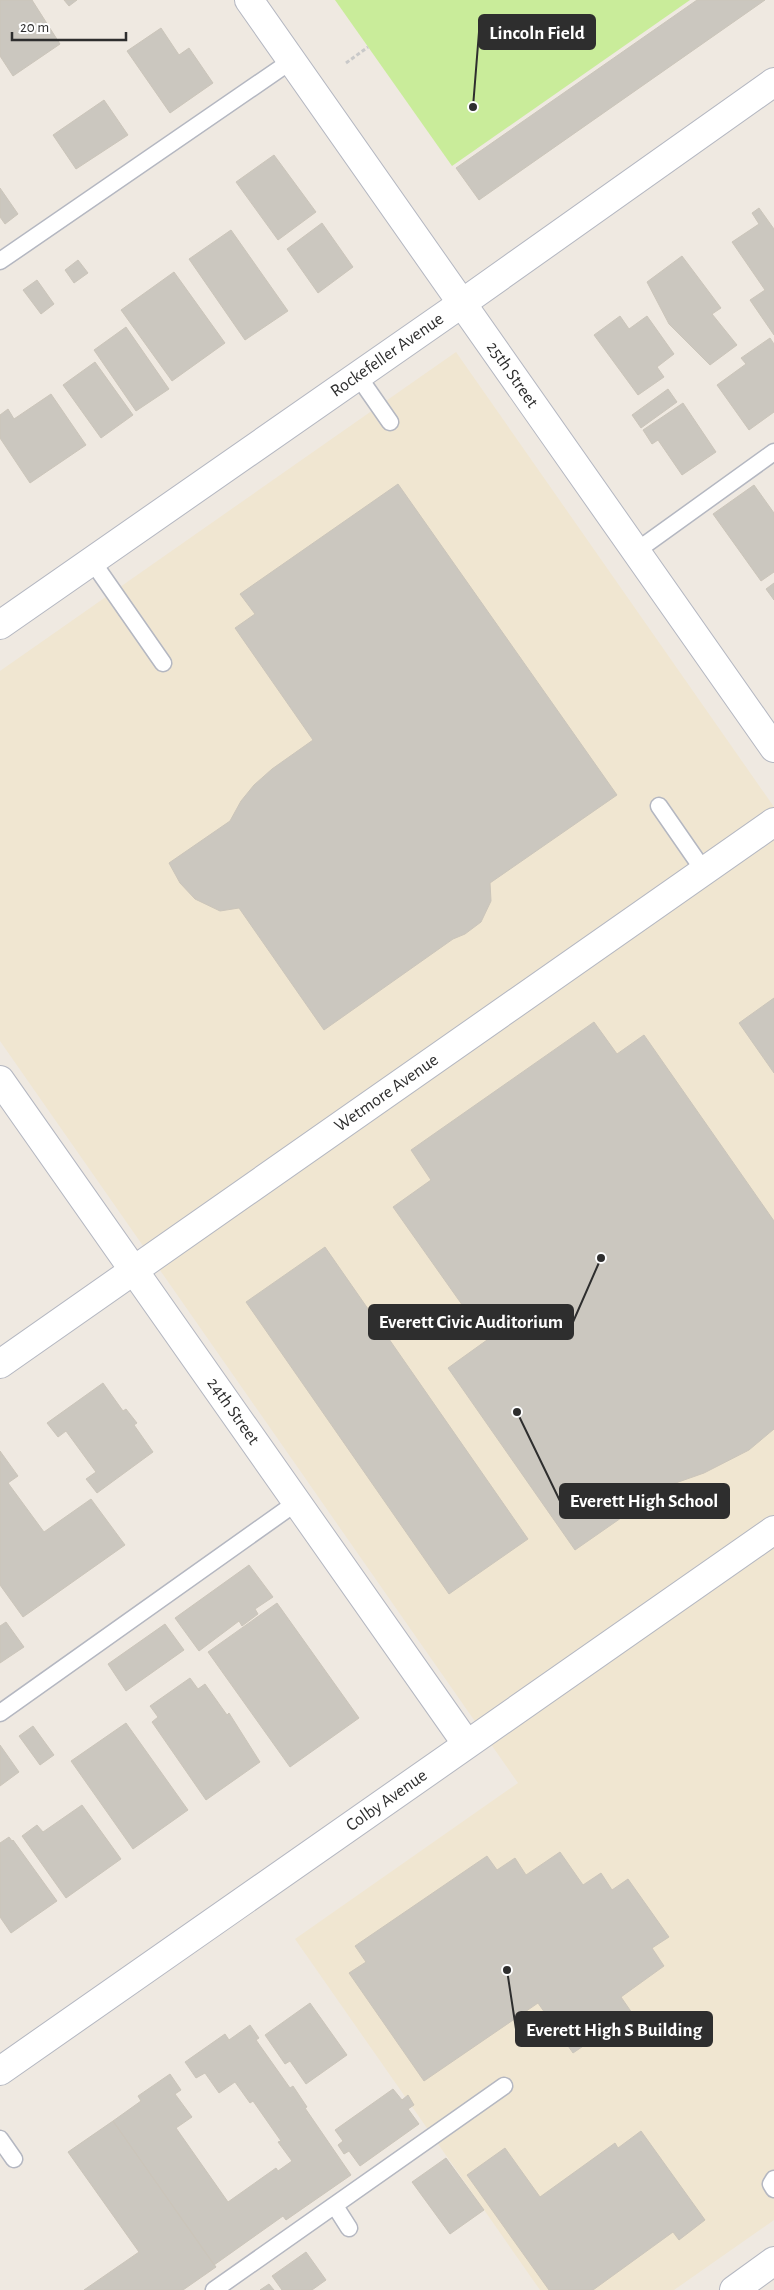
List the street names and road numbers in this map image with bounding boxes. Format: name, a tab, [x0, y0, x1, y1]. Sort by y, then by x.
street label: Rockefeller Avenue	[327, 310, 447, 401]
street label: 25th Street	[483, 338, 542, 411]
street label: Wetmore Avenue	[331, 1051, 442, 1136]
street label: 24th Street	[203, 1375, 263, 1448]
street label: Colby Avenue	[343, 1766, 431, 1835]

